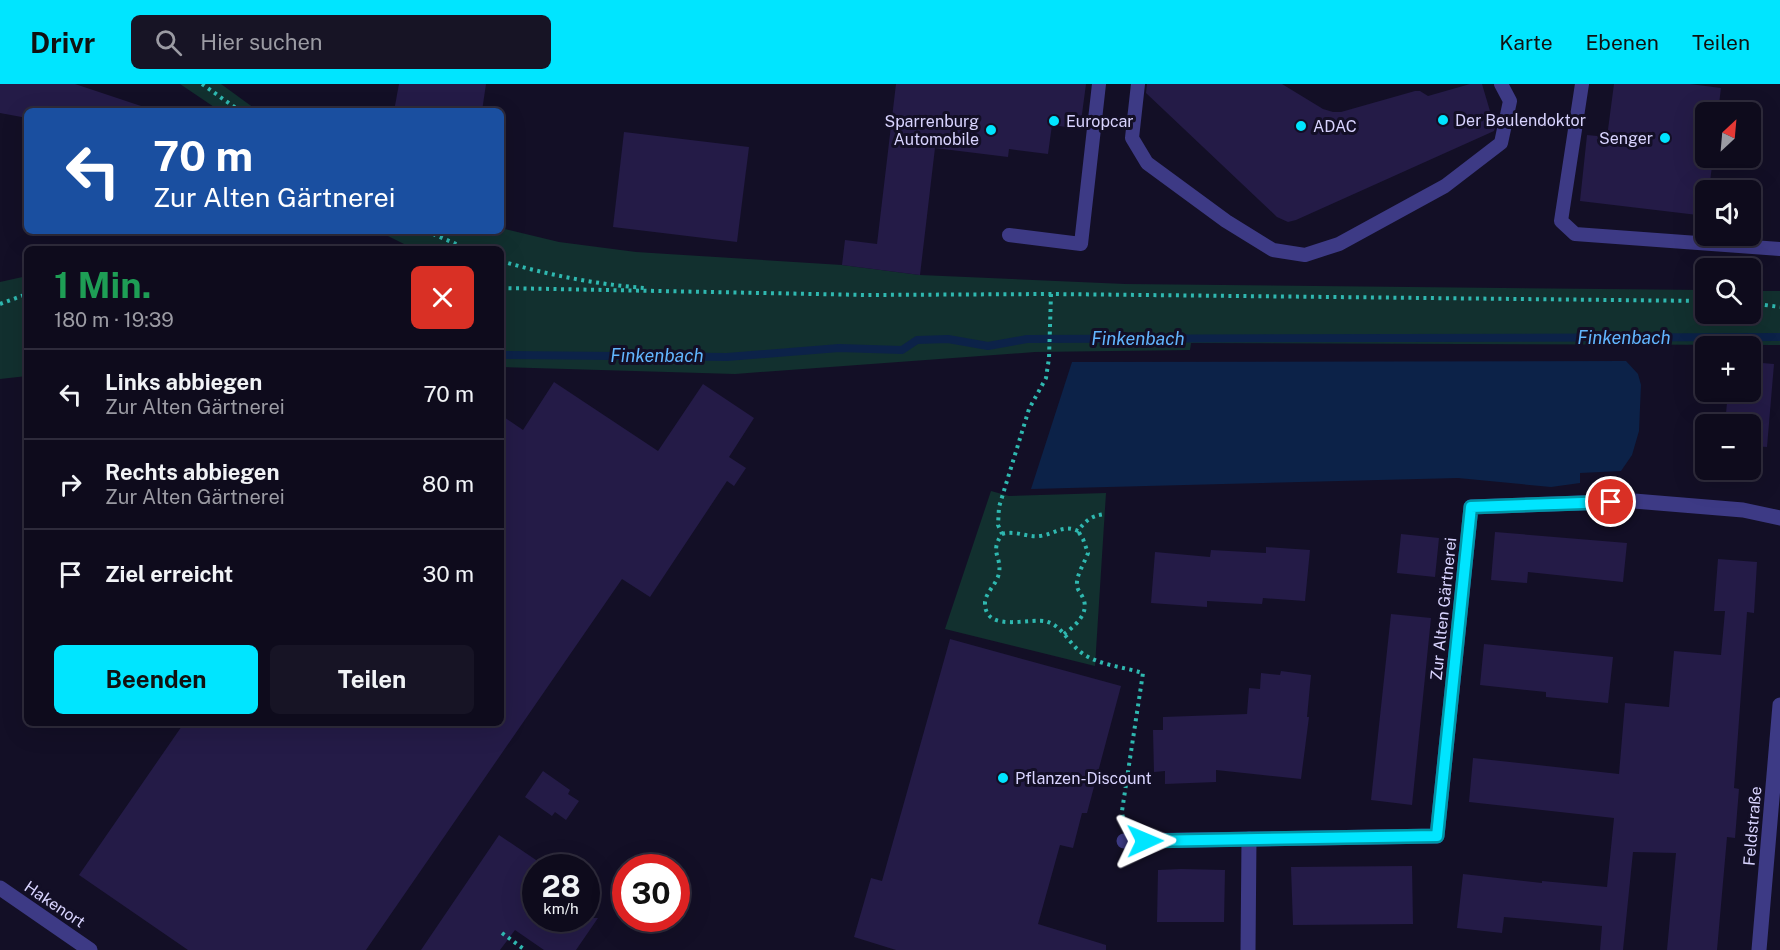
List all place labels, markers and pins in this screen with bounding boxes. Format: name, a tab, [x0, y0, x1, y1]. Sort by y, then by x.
place label: Der Beulendoktor	[1455, 111, 1586, 130]
place label: Sparrenburg Automobile	[884, 112, 979, 149]
place label: Europcar	[1066, 112, 1134, 131]
marker: Der Beulendoktor	[1436, 113, 1450, 127]
marker: Europcar	[1047, 114, 1061, 128]
place label: ADAC	[1313, 117, 1357, 136]
marker: ADAC	[1294, 119, 1308, 133]
marker: Sparrenburg Automobile	[984, 123, 998, 137]
place label: Senger	[1599, 129, 1653, 148]
marker: Senger	[1658, 131, 1672, 145]
pin	[1585, 476, 1636, 527]
place label: Pflanzen-Discount	[1015, 769, 1152, 788]
marker: Pflanzen-Discount	[996, 771, 1010, 785]

